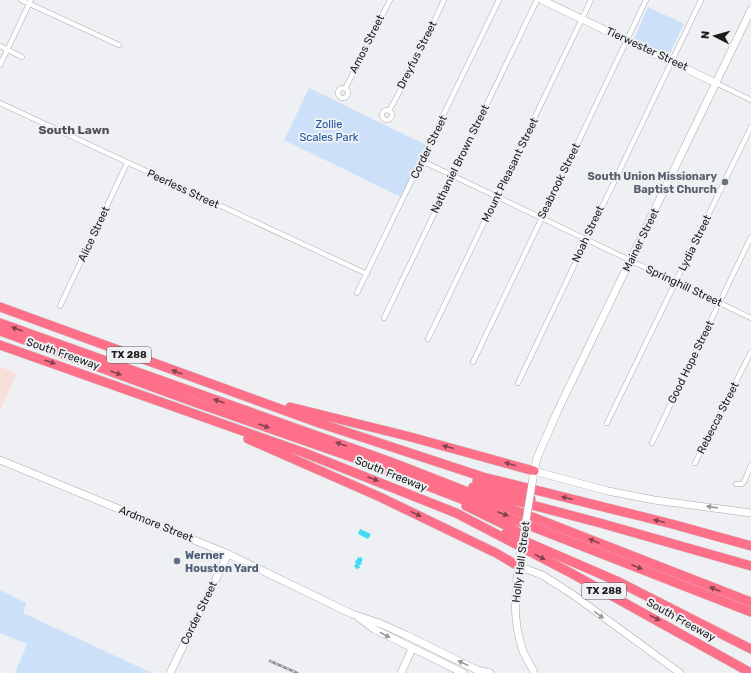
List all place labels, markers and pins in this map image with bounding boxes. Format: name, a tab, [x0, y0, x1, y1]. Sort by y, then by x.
place label: South Union Missionary Baptist Church	[588, 170, 717, 196]
marker: South Union Missionary Baptist Church	[720, 177, 730, 187]
place label: Werner Houston Yard	[185, 549, 259, 575]
marker: Werner Houston Yard	[172, 556, 182, 566]

